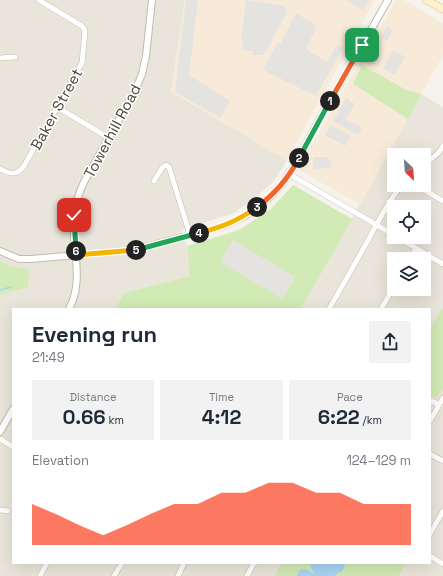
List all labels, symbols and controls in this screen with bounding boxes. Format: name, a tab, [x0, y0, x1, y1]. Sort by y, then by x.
pin	[345, 28, 379, 62]
icon: arrive	[351, 34, 373, 56]
street label: Baker Street	[26, 65, 86, 153]
street label: Towerhill Road	[79, 81, 145, 181]
pin: 1	[320, 91, 340, 111]
text: 1	[328, 94, 332, 108]
pin: 2	[289, 148, 309, 168]
north arrow	[387, 148, 431, 192]
map controls	[387, 148, 431, 296]
text: 2	[296, 151, 302, 165]
pin: 3	[247, 197, 267, 217]
pin	[57, 198, 91, 232]
text: 3	[254, 200, 260, 214]
button: locate	[387, 200, 431, 244]
icon: check	[63, 204, 85, 226]
pin: 4	[189, 223, 209, 243]
text: 4	[196, 226, 203, 240]
pin: 5	[126, 240, 146, 260]
pin: 6	[66, 241, 86, 261]
text: 5	[133, 243, 139, 257]
text: 6	[73, 244, 79, 258]
button: layers	[387, 252, 431, 296]
text: Evening run	[32, 320, 157, 348]
button: share	[369, 321, 411, 363]
text: 21:49	[32, 349, 65, 366]
text: Distance	[70, 390, 117, 404]
text: Time	[209, 390, 234, 404]
text: Pace	[337, 390, 363, 404]
text: 0.66	[62, 404, 106, 430]
text: 4:12	[202, 404, 241, 430]
text: 6:22	[318, 404, 360, 430]
text: km	[106, 413, 124, 427]
text: /km	[360, 413, 382, 427]
text: Elevation	[32, 452, 89, 469]
text: 124–129 m	[346, 452, 411, 469]

